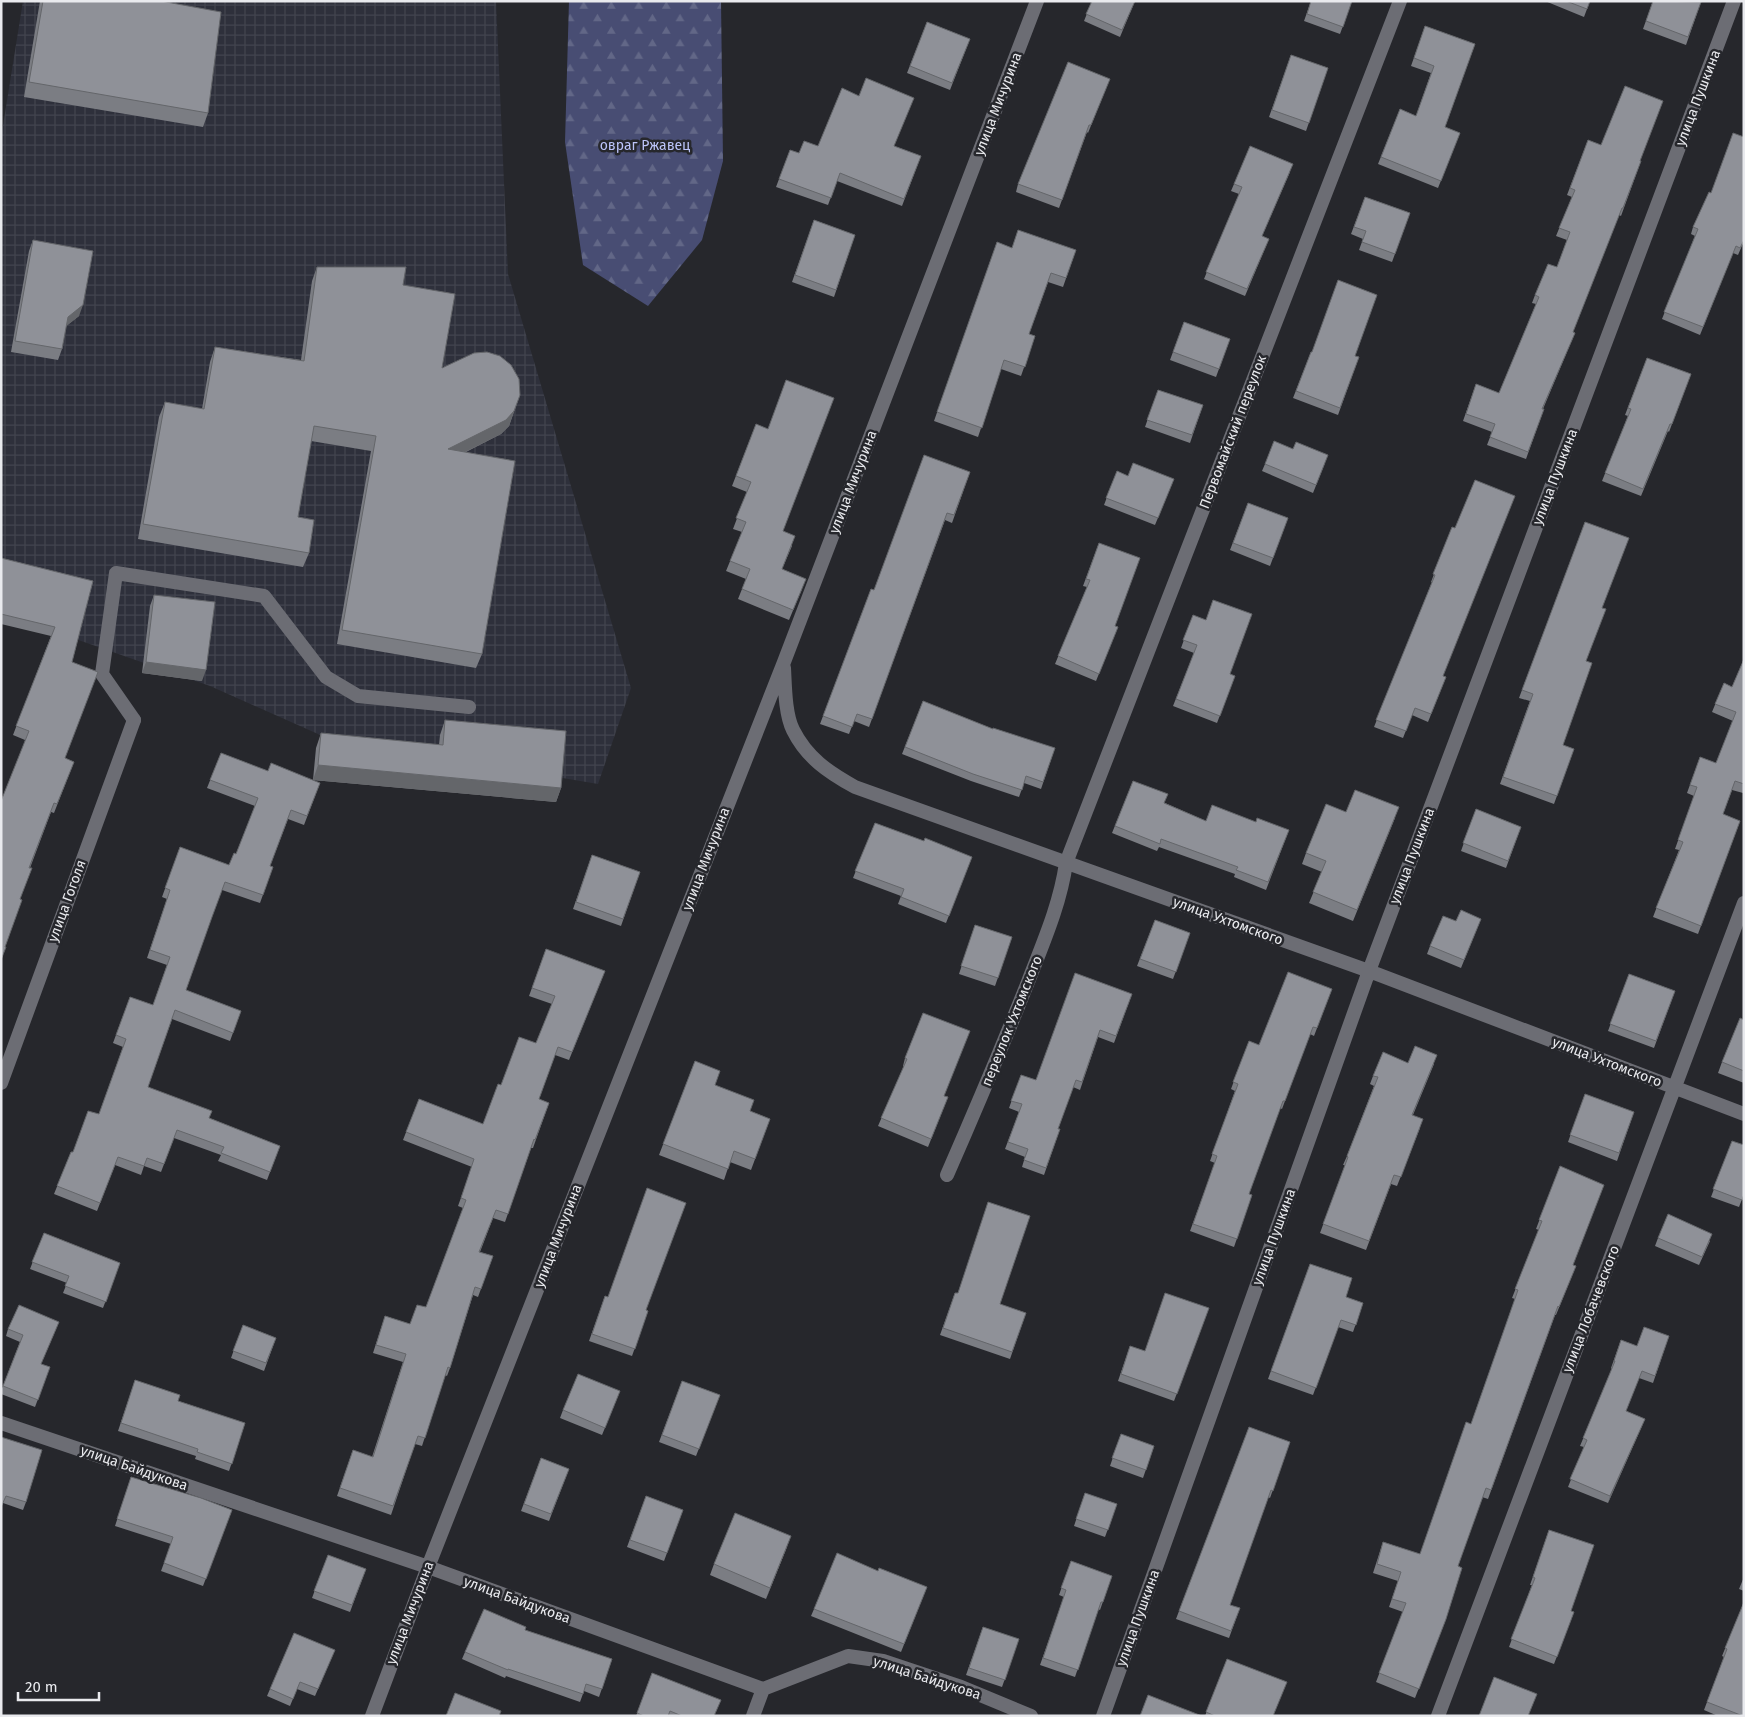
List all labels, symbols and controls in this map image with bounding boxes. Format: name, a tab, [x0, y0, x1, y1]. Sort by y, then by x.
street label: улица Пушкина	[1672, 47, 1724, 149]
street label: улица Мичурина	[970, 50, 1026, 158]
park label: овраг Ржавец	[600, 137, 690, 154]
street label: Первомайский переулок	[1196, 352, 1270, 511]
street label: улица Пушкина	[1529, 426, 1581, 528]
street label: улица Мичурина	[825, 428, 881, 536]
street label: улица Мичурина	[678, 805, 734, 913]
street label: улица Пушкина	[1386, 805, 1438, 907]
street label: улица Гоголя	[44, 858, 90, 944]
street label: улица Ухтомского	[1171, 893, 1285, 949]
street label: переулок Ухтомского	[978, 953, 1046, 1089]
street label: улица Ухтомского	[1550, 1033, 1664, 1091]
street label: улица Мичурина	[530, 1182, 586, 1290]
street label: улица Пушкина	[1249, 1186, 1299, 1288]
street label: улица Лобачевского	[1559, 1243, 1623, 1375]
street label: улица Байдукова	[78, 1442, 190, 1494]
street label: улица Мичурина	[382, 1559, 438, 1667]
street label: улица Пушкина	[1113, 1567, 1163, 1669]
street label: улица Байдукова	[461, 1573, 573, 1627]
street label: улица Байдукова	[871, 1653, 983, 1703]
scale bar	[18, 1670, 99, 1702]
text: 20 m	[25, 1678, 58, 1696]

